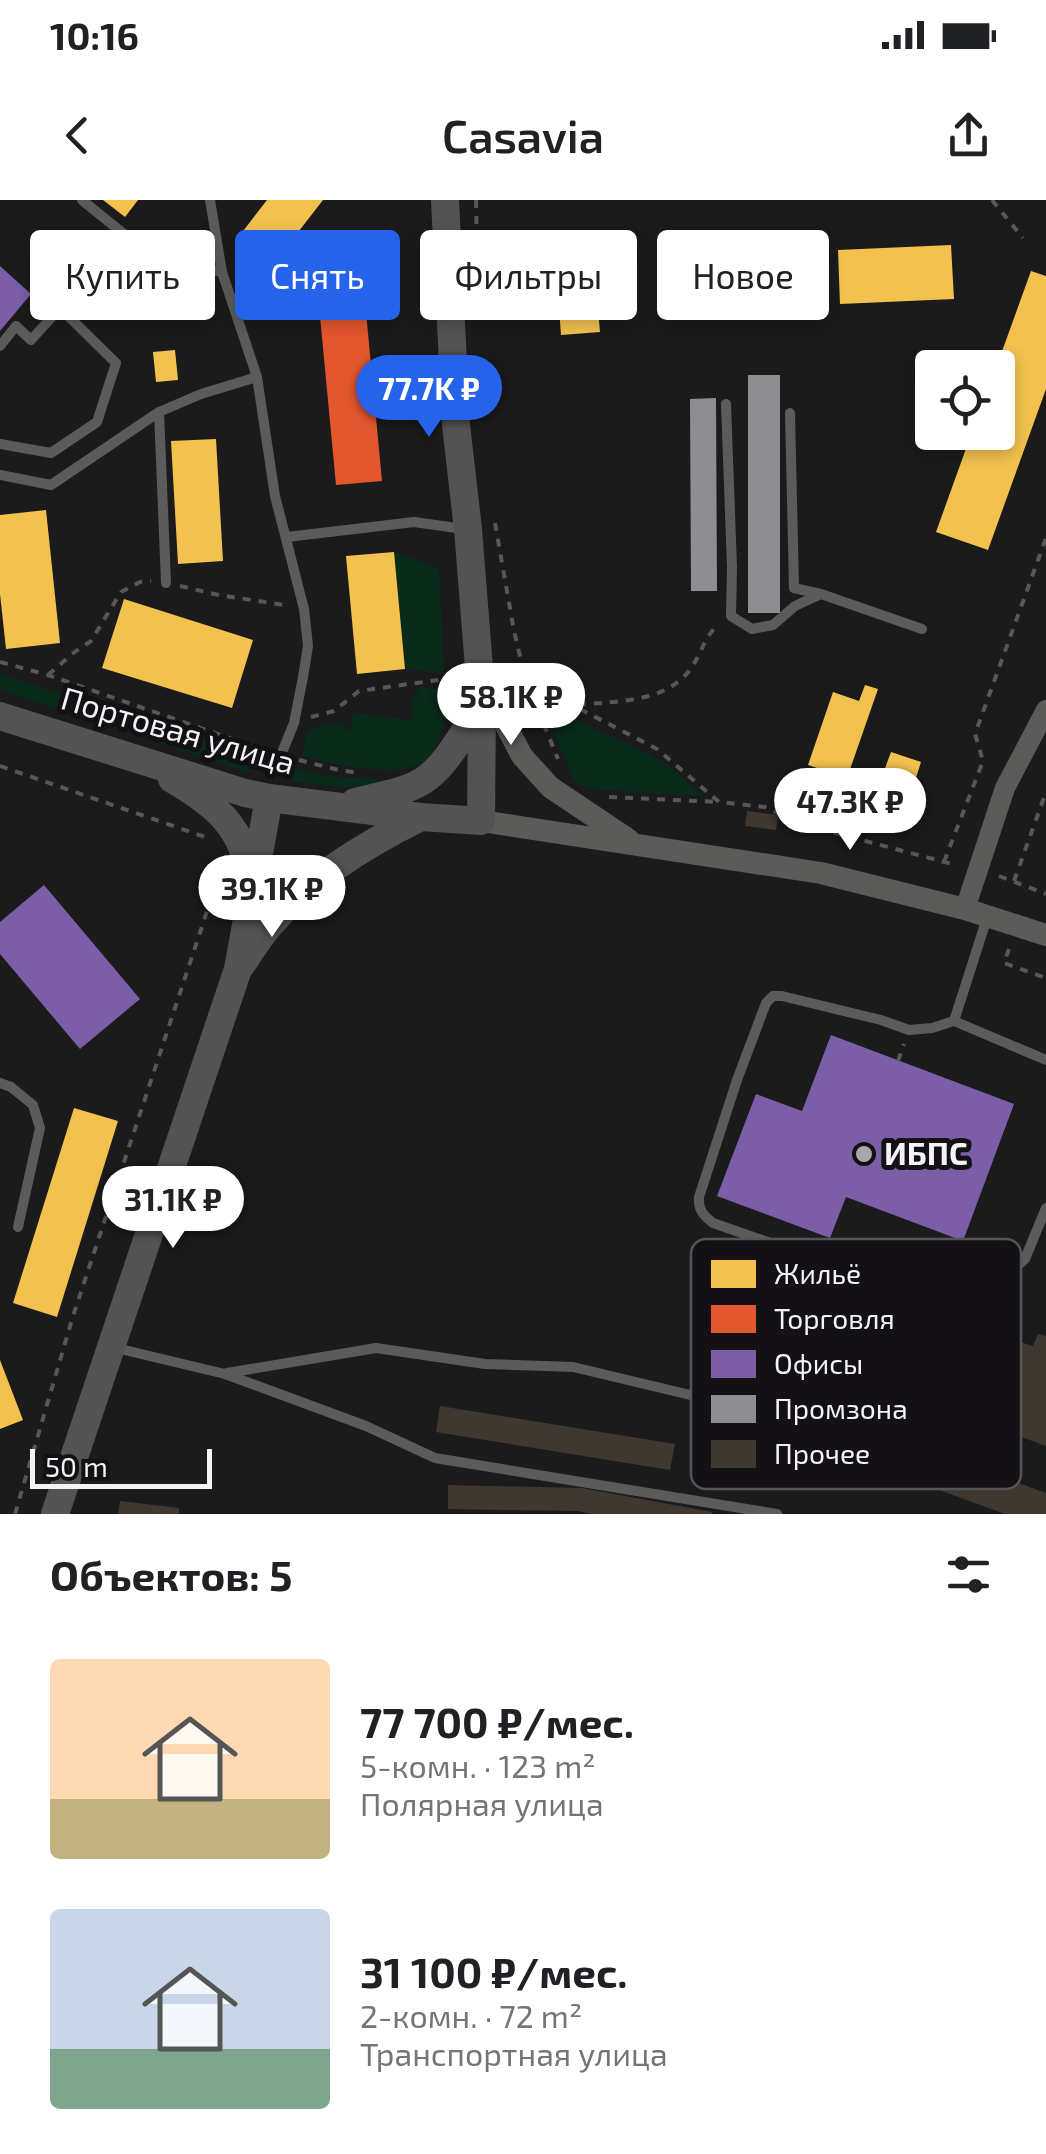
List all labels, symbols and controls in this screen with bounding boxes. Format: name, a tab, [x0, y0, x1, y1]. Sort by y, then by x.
text: 10:16	[50, 12, 139, 58]
icon: back	[50, 108, 105, 163]
text: Casavia	[442, 108, 604, 162]
icon: share	[941, 108, 996, 163]
chip: Купить	[30, 230, 215, 320]
chip: Снять	[235, 230, 400, 320]
chip: Фильтры	[420, 230, 637, 320]
chip: Новое	[657, 230, 829, 320]
map controls	[915, 350, 1015, 450]
button: locate	[915, 350, 1015, 450]
pin: 77.7K ₽	[337, 355, 521, 440]
text: 77.7K ₽	[378, 368, 480, 406]
pin: 58.1K ₽	[419, 663, 603, 748]
text: 58.1K ₽	[459, 676, 563, 714]
street label: Портовая улица	[57, 678, 300, 782]
pin: 47.3K ₽	[758, 768, 942, 853]
text: 47.3K ₽	[796, 781, 904, 819]
pin: 39.1K ₽	[180, 855, 364, 940]
text: 39.1K ₽	[220, 868, 324, 906]
place label: ИБПС	[884, 1133, 968, 1171]
marker: ИБПС	[853, 1143, 875, 1165]
pin: 31.1K ₽	[81, 1166, 265, 1251]
text: 31.1K ₽	[124, 1179, 222, 1217]
legend	[691, 1239, 1021, 1489]
text: Жильё	[774, 1256, 861, 1290]
text: Торговля	[774, 1301, 895, 1335]
text: Офисы	[774, 1346, 863, 1380]
text: Промзона	[774, 1391, 908, 1425]
text: Прочее	[774, 1436, 870, 1470]
scale bar	[30, 1444, 212, 1488]
text: 50 m	[45, 1449, 108, 1483]
icon: filters	[941, 1547, 996, 1602]
text: Объектов: 5	[50, 1549, 292, 1599]
text: 77 700 ₽/мес.	[360, 1696, 634, 1746]
icon: home	[130, 1699, 250, 1819]
text: 5-комн. · 123 m²	[360, 1746, 595, 1784]
text: Полярная улица	[360, 1784, 604, 1822]
text: 31 100 ₽/мес.	[360, 1946, 628, 1996]
icon: home	[130, 1949, 250, 2069]
text: 2-комн. · 72 m²	[360, 1996, 582, 2034]
text: Транспортная улица	[360, 2034, 668, 2072]

